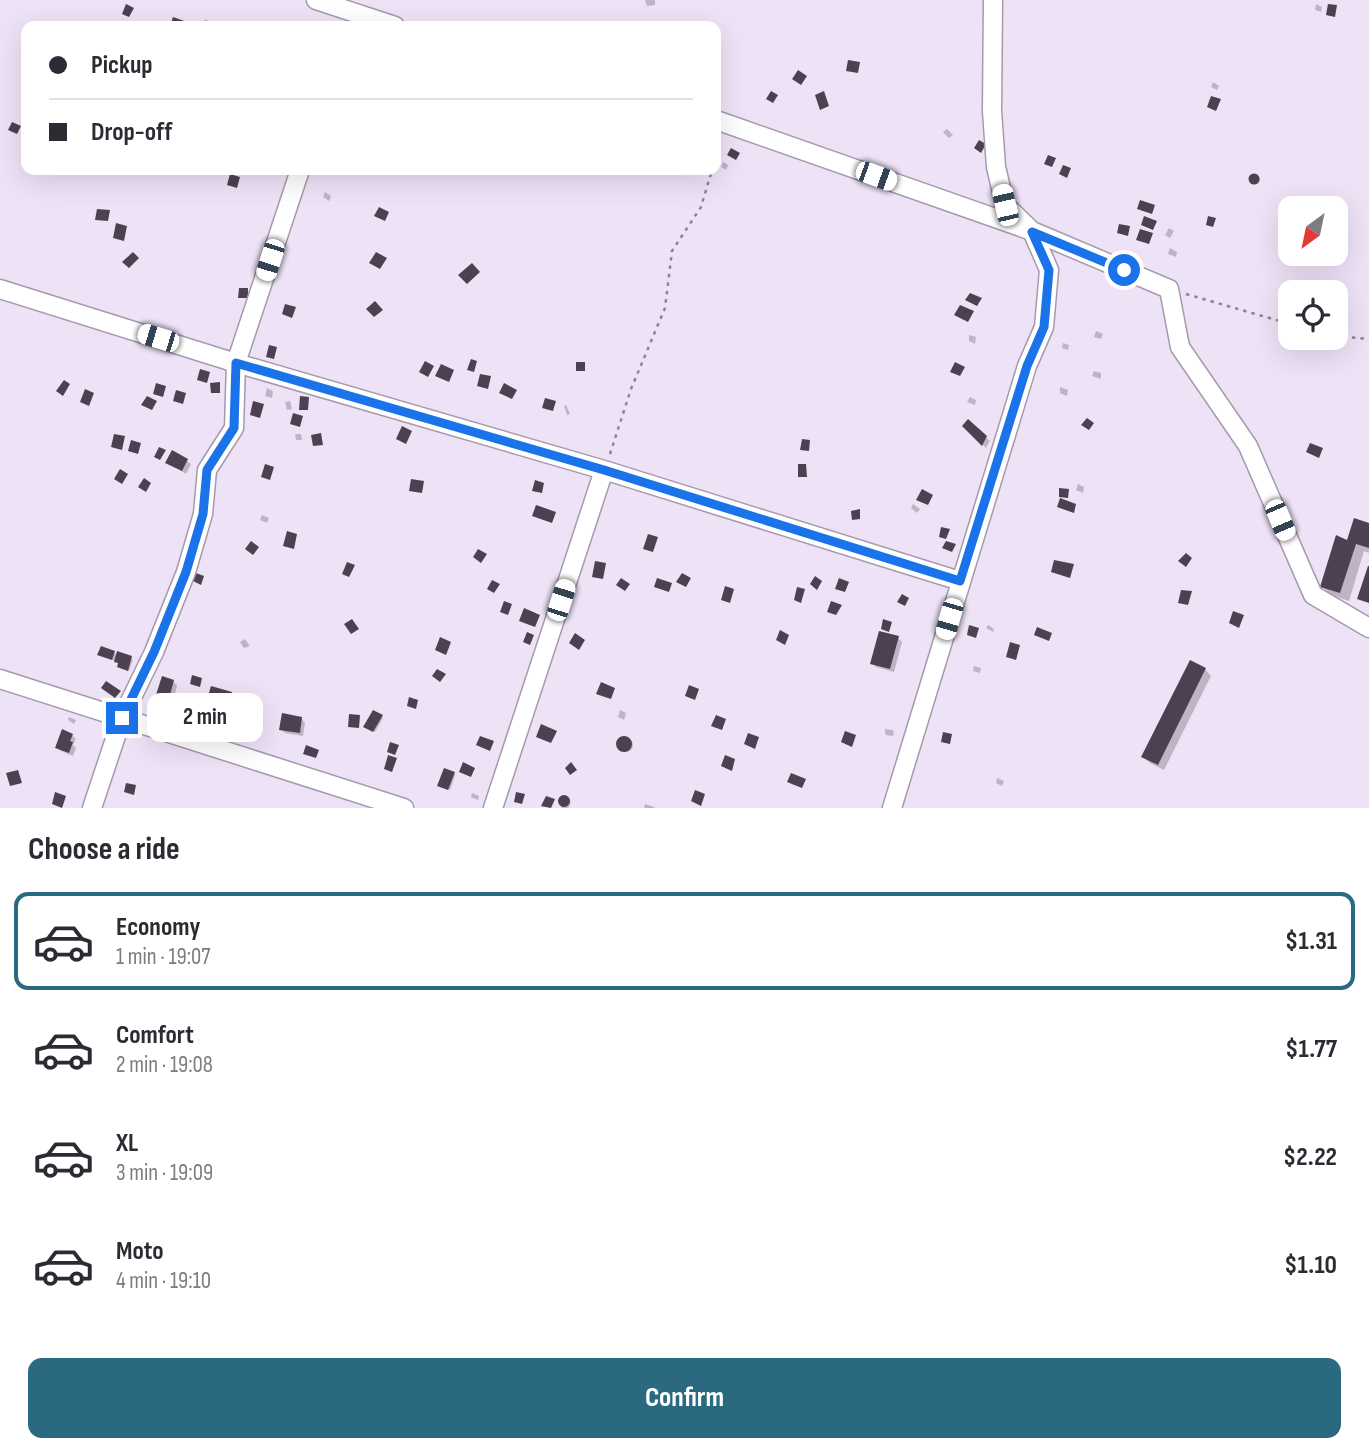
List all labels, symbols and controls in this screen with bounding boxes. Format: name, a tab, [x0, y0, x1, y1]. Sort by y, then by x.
text: Pickup	[91, 50, 153, 81]
text: Drop-off	[91, 117, 172, 148]
car	[853, 159, 900, 193]
car	[991, 182, 1020, 228]
north arrow	[1278, 196, 1348, 266]
map controls	[1278, 196, 1348, 350]
car	[254, 237, 287, 283]
route start	[1108, 254, 1140, 286]
button: locate	[1278, 280, 1348, 350]
car	[135, 322, 182, 354]
car	[1263, 497, 1298, 543]
car	[545, 577, 578, 623]
car	[934, 596, 965, 642]
callout: 2 min	[146, 694, 262, 742]
route end	[106, 702, 138, 734]
text: 2 min	[183, 703, 227, 731]
text: Choose a ride	[28, 830, 180, 869]
icon: car	[32, 910, 95, 973]
text: Economy	[116, 912, 200, 943]
text: $1.31	[1285, 926, 1337, 957]
text: 1 min · 19:07	[116, 943, 210, 971]
icon: car	[32, 1018, 95, 1081]
text: Comfort	[116, 1020, 194, 1051]
text: $1.77	[1285, 1034, 1337, 1065]
text: 2 min · 19:08	[116, 1051, 213, 1079]
icon: car	[32, 1126, 95, 1189]
text: XL	[116, 1128, 138, 1159]
text: $2.22	[1283, 1142, 1337, 1173]
text: 3 min · 19:09	[116, 1159, 213, 1187]
icon: car	[32, 1234, 95, 1297]
text: Moto	[116, 1236, 164, 1267]
text: $1.10	[1284, 1250, 1337, 1281]
text: 4 min · 19:10	[116, 1267, 211, 1295]
button: Confirm	[28, 1358, 1341, 1438]

